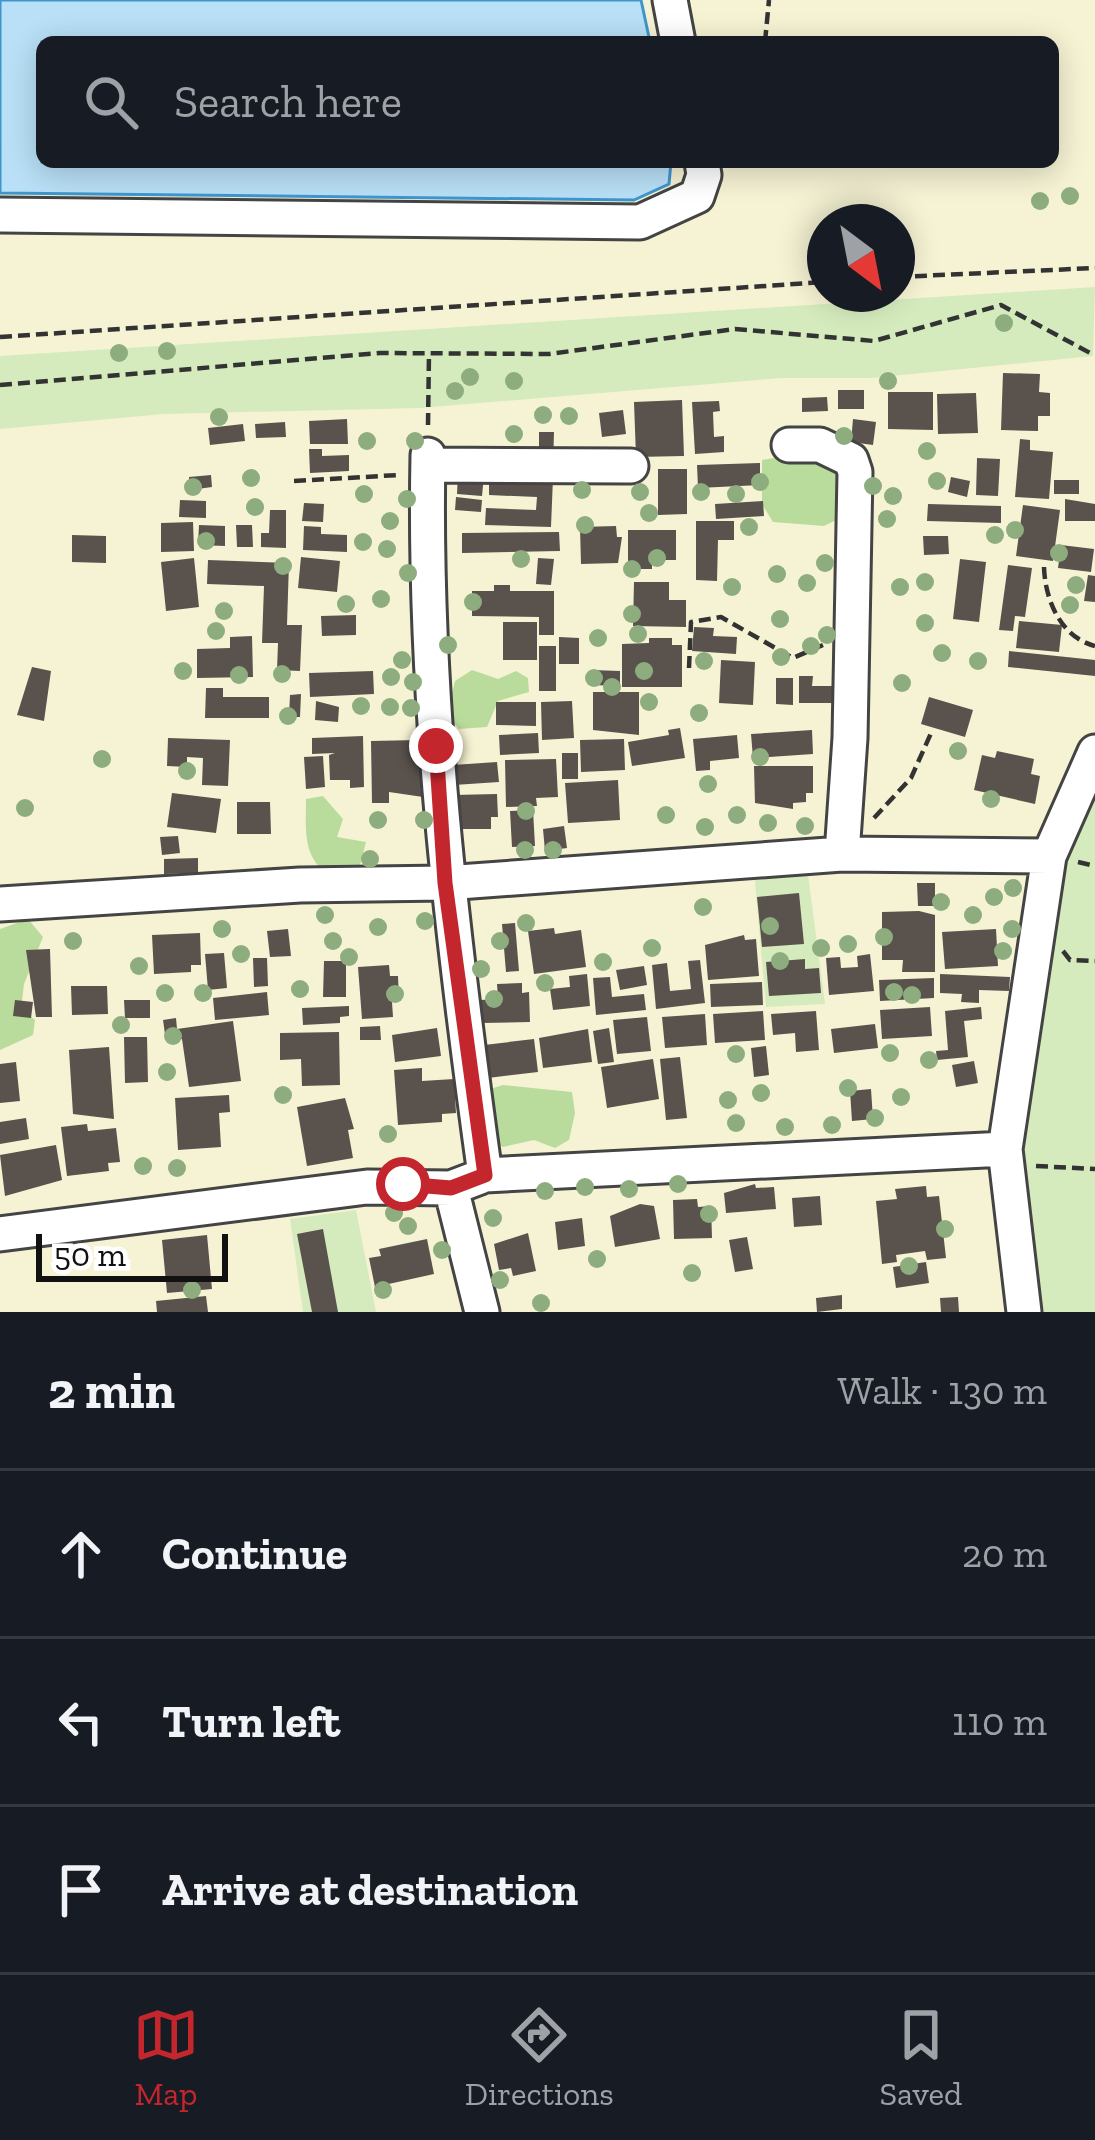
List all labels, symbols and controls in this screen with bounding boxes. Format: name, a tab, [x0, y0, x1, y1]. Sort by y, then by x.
search box	[36, 36, 1059, 168]
icon: search	[78, 69, 144, 135]
text: Search here	[174, 75, 402, 129]
north arrow	[807, 204, 915, 312]
route end	[409, 719, 463, 773]
route start	[376, 1157, 430, 1211]
scale bar	[36, 1228, 228, 1281]
text: 50 m	[54, 1235, 126, 1274]
text: 2 min	[48, 1360, 175, 1421]
text: Walk · 130 m	[837, 1367, 1047, 1414]
icon: ahead	[48, 1521, 114, 1587]
text: Continue	[162, 1527, 347, 1581]
text: 20 m	[962, 1530, 1047, 1577]
icon: left	[48, 1689, 114, 1755]
text: Turn left	[162, 1695, 340, 1749]
text: 110 m	[952, 1698, 1047, 1745]
icon: arrive	[48, 1857, 114, 1923]
text: Arrive at destination	[162, 1863, 578, 1917]
tab: Map	[133, 2002, 199, 2113]
tab: Directions	[465, 2002, 614, 2113]
tab: Saved	[879, 2002, 962, 2113]

